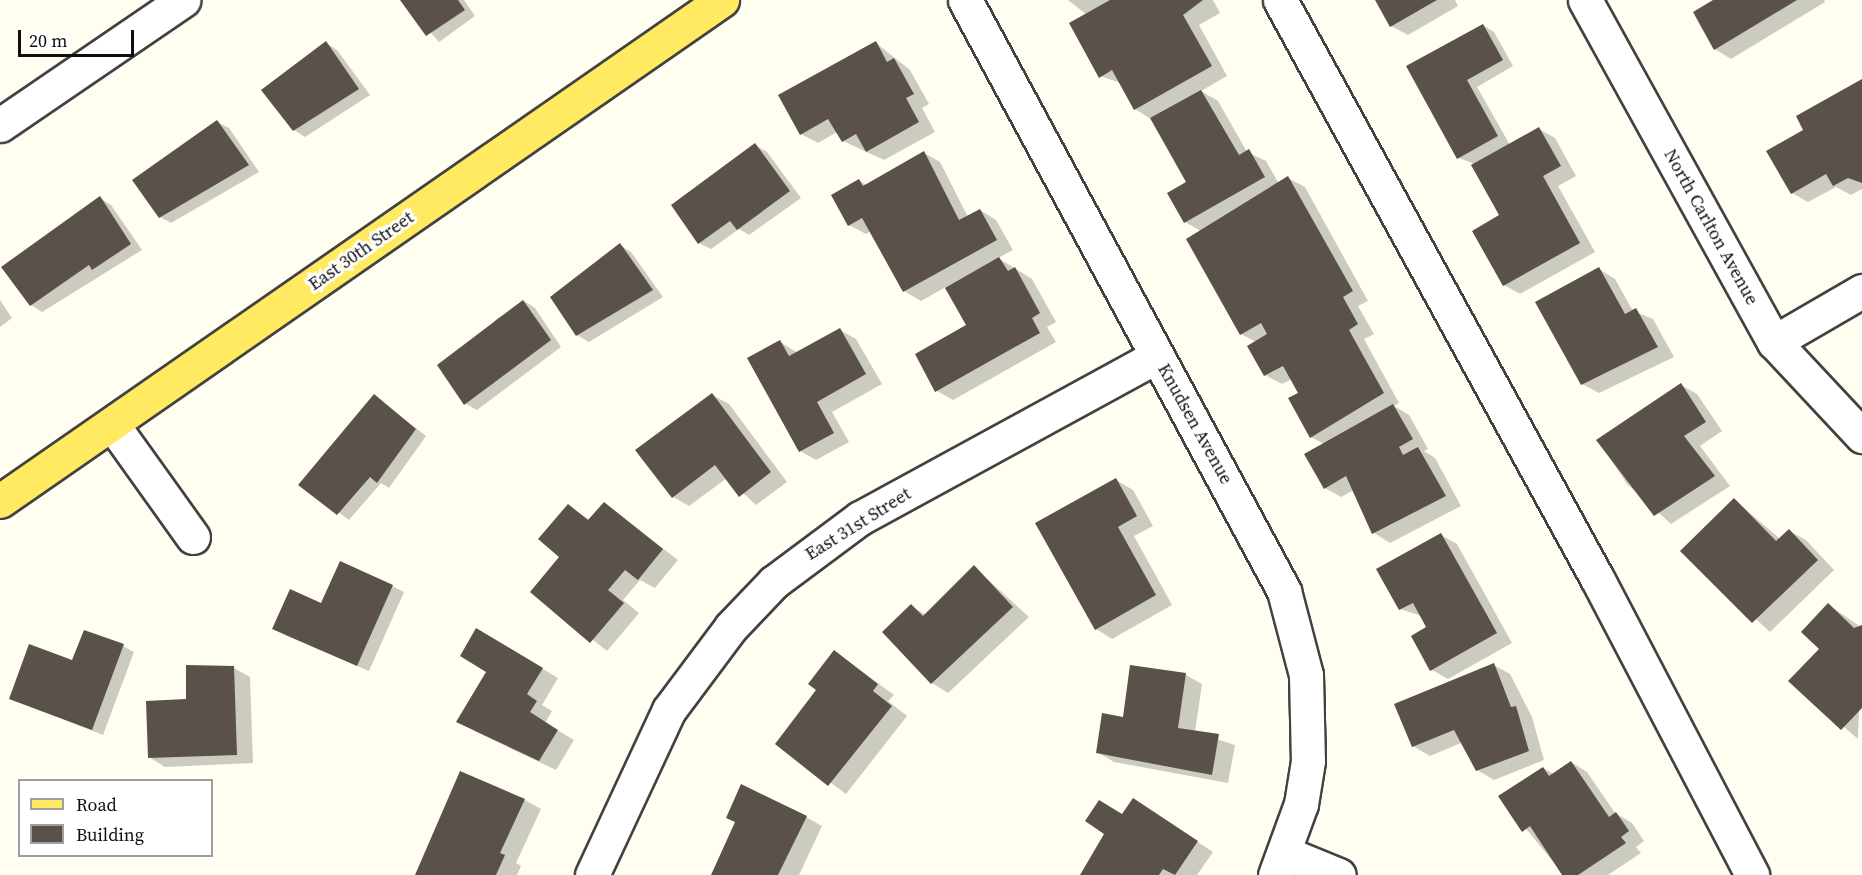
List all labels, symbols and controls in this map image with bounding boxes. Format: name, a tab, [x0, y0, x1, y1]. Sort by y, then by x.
scale bar	[21, 18, 136, 56]
text: 20 m	[29, 28, 67, 53]
street label: North Carlton Avenue	[1659, 145, 1763, 309]
street label: East 30th Street	[304, 207, 418, 295]
street label: Knudsen Avenue	[1153, 360, 1237, 488]
street label: East 31st Street	[801, 483, 915, 565]
legend	[18, 779, 213, 857]
text: Road	[76, 792, 117, 817]
text: Building	[76, 822, 144, 847]

